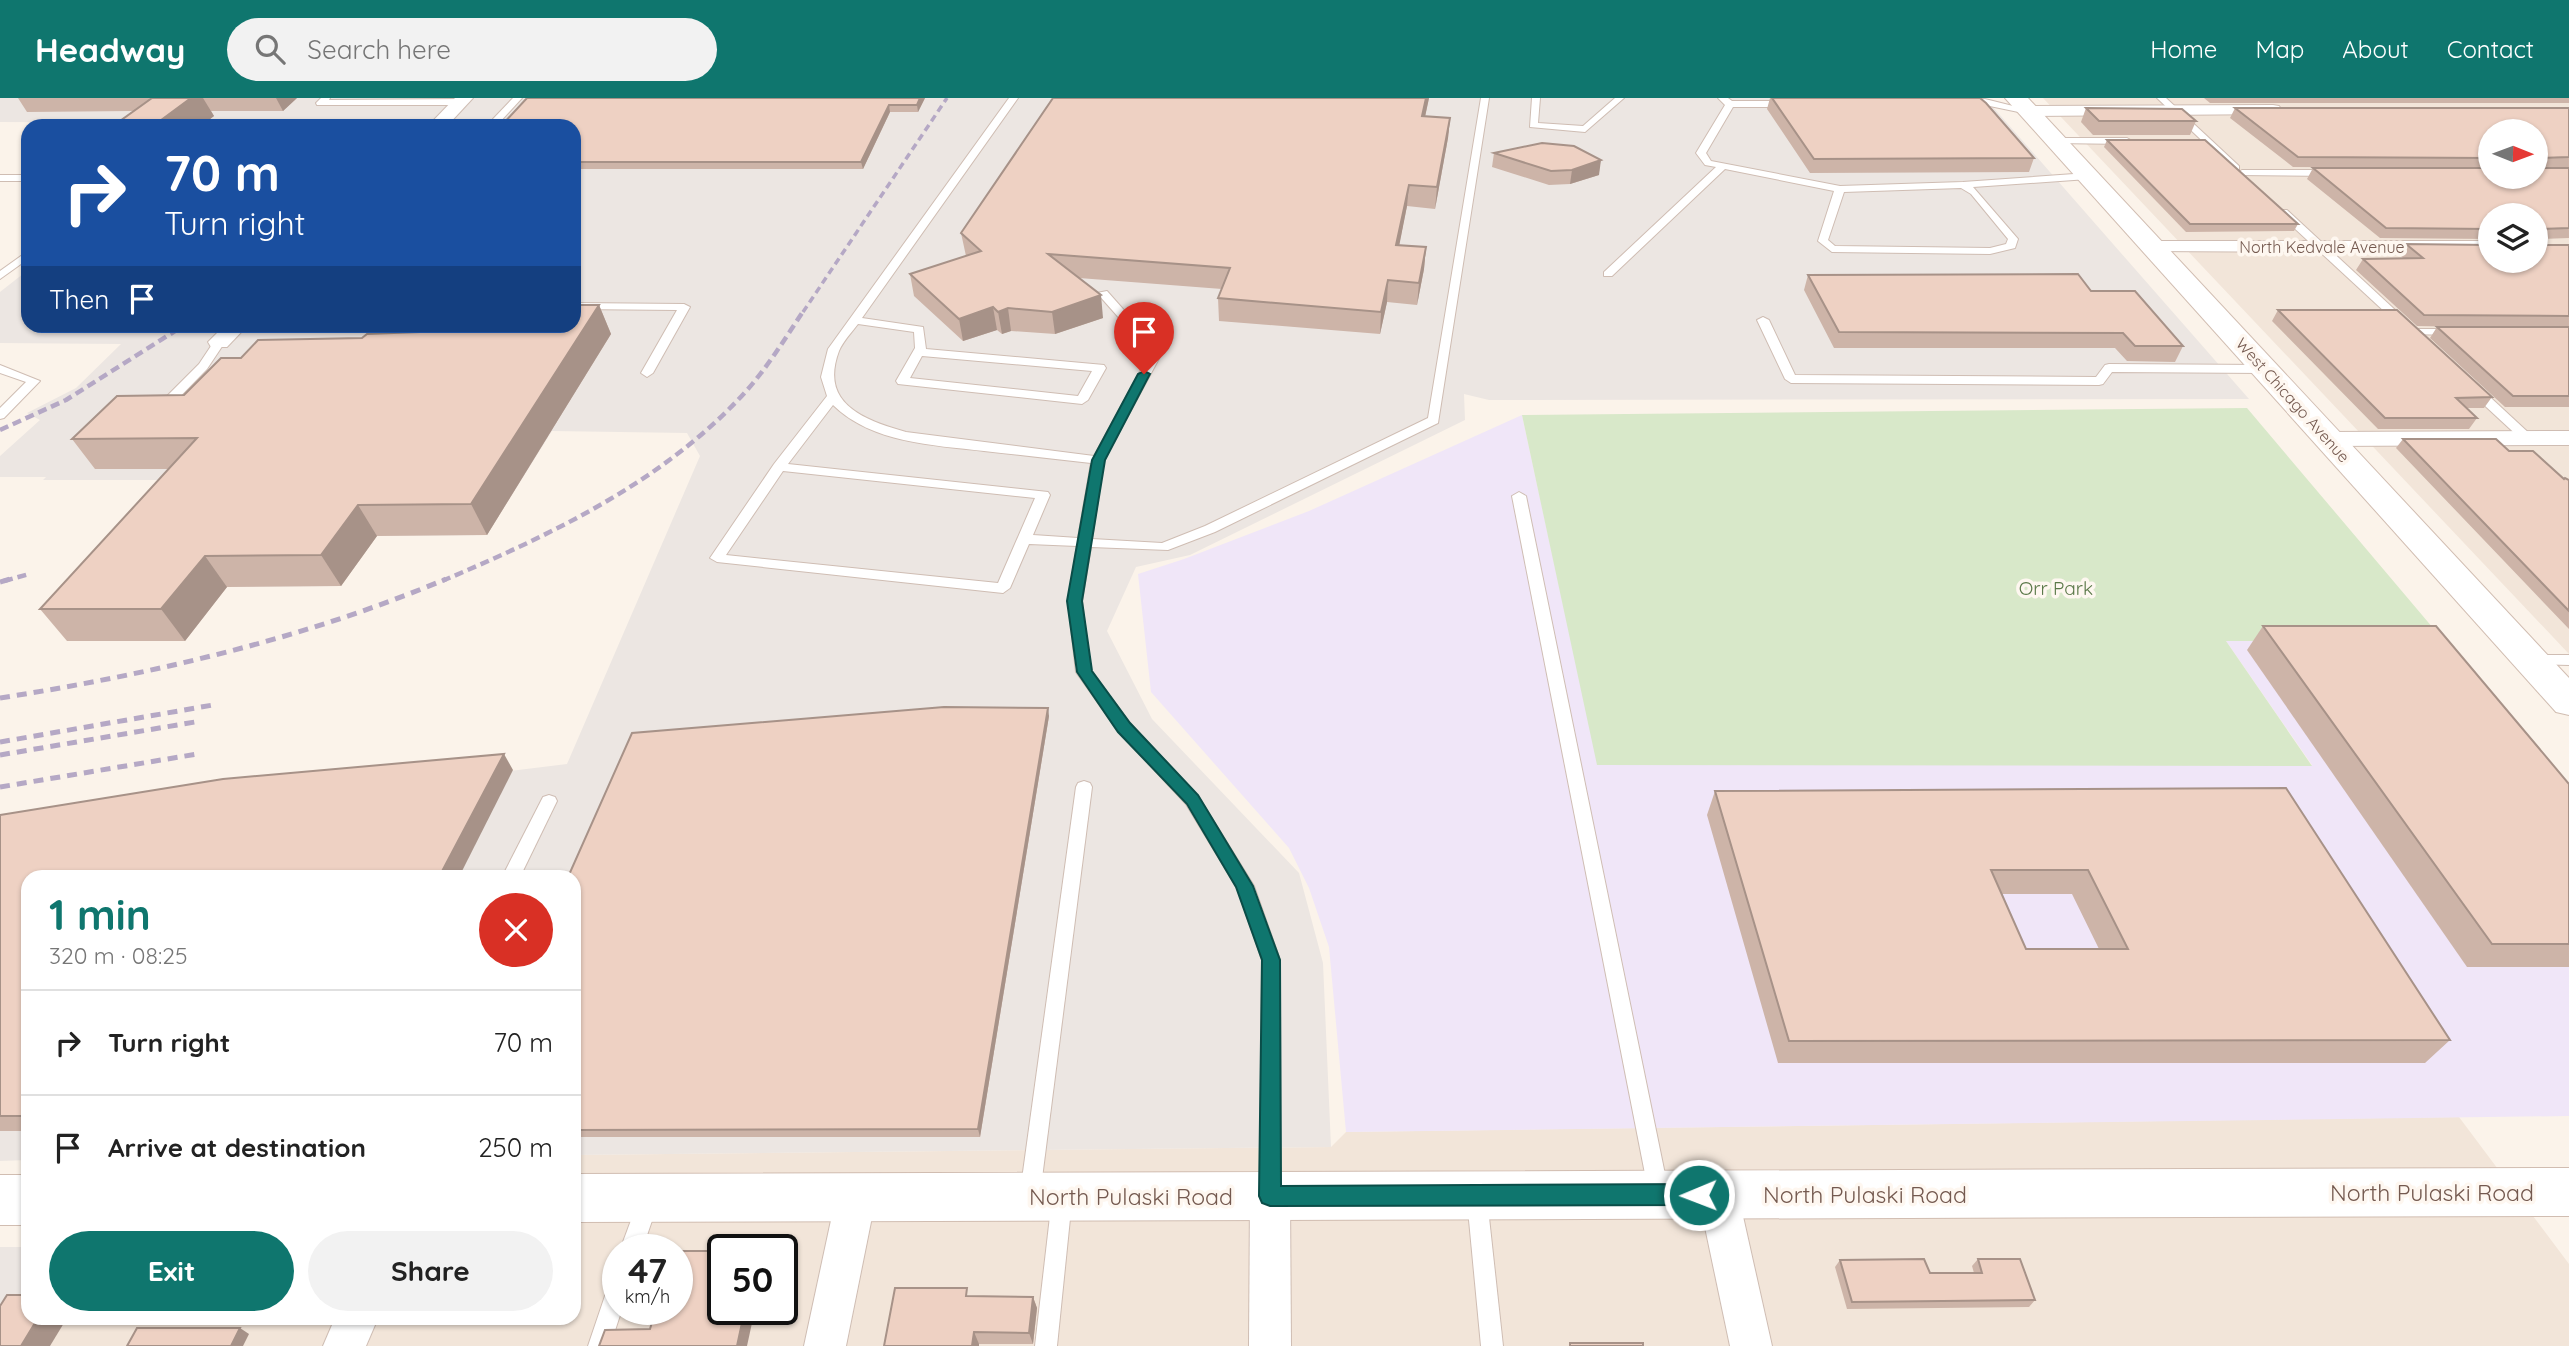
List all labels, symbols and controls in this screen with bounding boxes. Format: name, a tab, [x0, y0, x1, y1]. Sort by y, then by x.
search box	[227, 18, 717, 81]
text: Headway	[35, 29, 185, 70]
icon: search	[251, 30, 289, 68]
text: Search here	[307, 33, 451, 66]
text: Home	[2150, 34, 2217, 64]
text: Map	[2255, 34, 2304, 64]
text: About	[2342, 34, 2409, 64]
text: Contact	[2447, 34, 2534, 64]
north arrow	[2478, 119, 2548, 189]
map controls	[2478, 119, 2548, 273]
text: 70 m	[164, 142, 280, 203]
icon: right	[49, 147, 140, 238]
text: Turn right	[164, 203, 305, 243]
button: layers	[2478, 203, 2548, 273]
street label: North Kedvale Avenue	[2239, 237, 2405, 257]
icon: arrive	[123, 280, 161, 318]
text: Then	[49, 283, 109, 316]
pin	[1114, 302, 1174, 374]
icon: arrive	[1125, 313, 1163, 351]
street label: West Chicago Avenue	[2232, 334, 2354, 466]
park label: Orr Park	[2019, 576, 2093, 600]
text: 1 min	[49, 888, 151, 941]
button: close	[479, 893, 553, 967]
text: 320 m · 08:25	[49, 941, 187, 970]
icon: right	[49, 1024, 87, 1062]
text: Turn right	[108, 1026, 230, 1059]
text: 70 m	[493, 1026, 553, 1059]
icon: arrive	[49, 1129, 87, 1167]
text: Arrive at destination	[108, 1131, 366, 1164]
text: 250 m	[478, 1131, 553, 1164]
position arrow	[1662, 1158, 1736, 1232]
street label: North Pulaski Road	[2330, 1178, 2534, 1207]
street label: North Pulaski Road	[1763, 1180, 1967, 1209]
street label: North Pulaski Road	[1029, 1182, 1233, 1211]
button: Exit	[49, 1231, 294, 1311]
button: Share	[308, 1231, 553, 1311]
speed limit sign: 50	[707, 1234, 798, 1325]
text: 47	[628, 1248, 667, 1292]
text: km/h	[625, 1285, 670, 1308]

